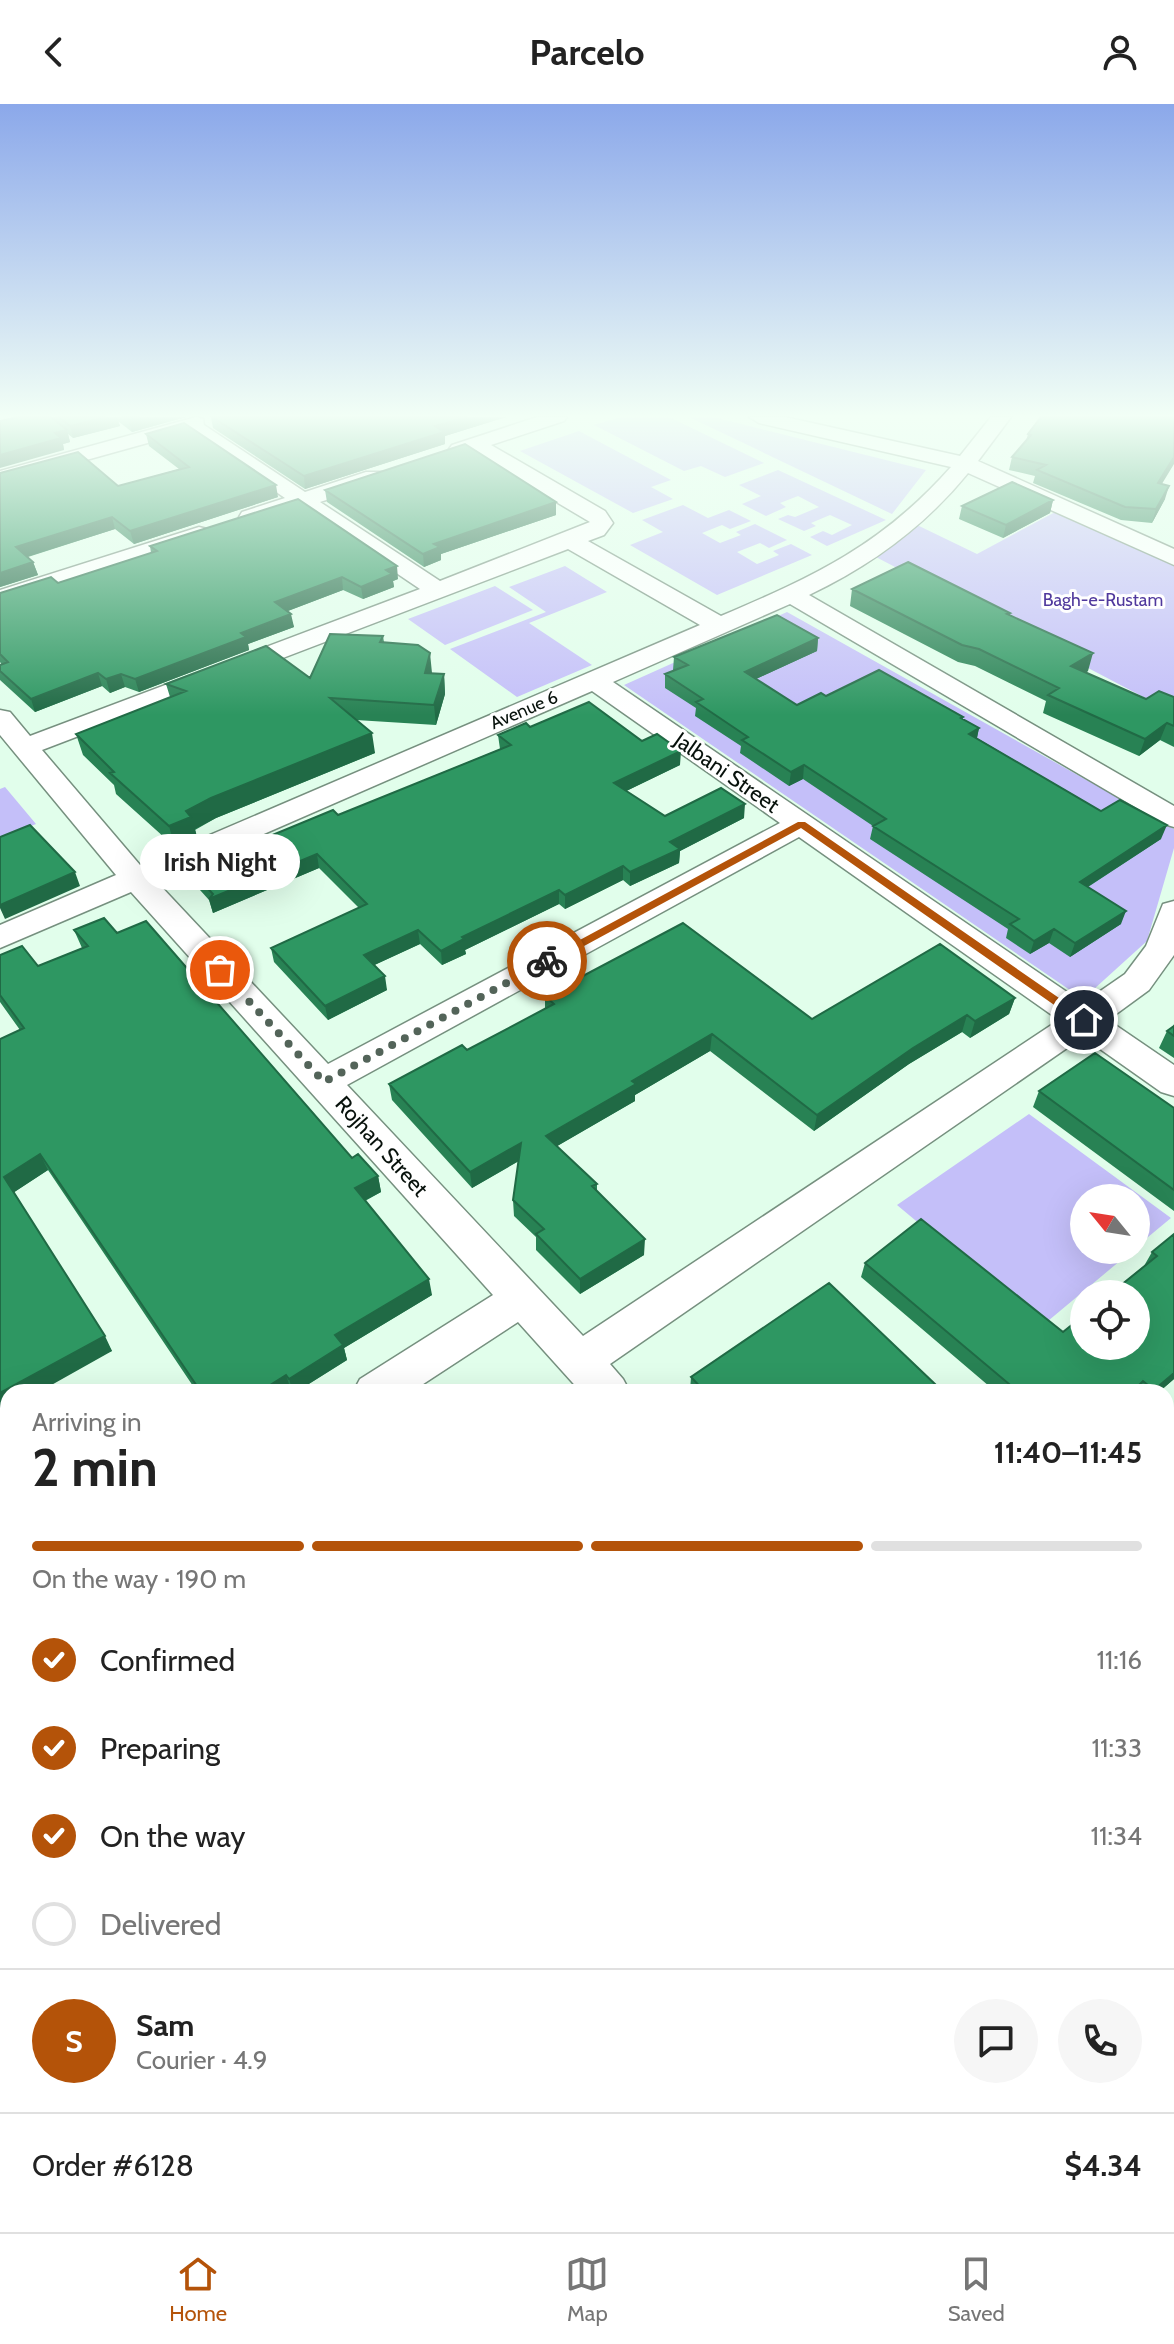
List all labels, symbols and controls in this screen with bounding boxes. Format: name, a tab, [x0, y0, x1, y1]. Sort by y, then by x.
icon: back	[32, 30, 76, 74]
text: Parcelo	[529, 30, 645, 74]
icon: person	[1098, 30, 1142, 74]
park label: Bagh-e-Rustam	[1043, 589, 1163, 611]
street label: Avenue 6	[487, 686, 561, 734]
street label: Jalbani Street	[668, 726, 785, 819]
callout: Irish Night	[140, 834, 300, 890]
text: Irish Night	[163, 846, 277, 878]
courier	[507, 921, 587, 1001]
pin	[186, 936, 254, 1004]
icon: bike	[525, 939, 569, 983]
icon: bag	[198, 948, 242, 992]
pin	[1050, 986, 1118, 1054]
icon: home	[1062, 998, 1106, 1042]
street label: Rojhan Street	[329, 1091, 434, 1203]
north arrow	[1070, 1184, 1150, 1264]
map controls	[1070, 1184, 1150, 1360]
button: locate	[1070, 1280, 1150, 1360]
text: Arriving in	[32, 1406, 142, 1438]
text: 11:40–11:45	[994, 1434, 1142, 1471]
text: 2 min	[32, 1436, 158, 1499]
text: On the way · 190 m	[32, 1563, 246, 1595]
icon: check	[32, 1638, 76, 1682]
text: Confirmed	[100, 1642, 235, 1679]
text: 11:16	[1096, 1644, 1142, 1676]
icon: check	[32, 1726, 76, 1770]
text: Preparing	[100, 1730, 220, 1767]
text: 11:33	[1092, 1732, 1142, 1764]
icon: check	[32, 1814, 76, 1858]
text: On the way	[100, 1818, 245, 1855]
text: 11:34	[1091, 1820, 1142, 1852]
text: Delivered	[100, 1906, 221, 1943]
button: chat	[954, 1999, 1038, 2083]
button: phone	[1058, 1999, 1142, 2083]
text: Sam	[136, 2007, 194, 2044]
text: S	[65, 2023, 83, 2060]
text: Courier · 4.9	[136, 2044, 268, 2076]
text: Order #6128	[32, 2147, 194, 2184]
text: $4.34	[1065, 2147, 1142, 2184]
tab: Home	[169, 2252, 227, 2327]
tab: Map	[565, 2252, 609, 2327]
tab: Saved	[948, 2252, 1005, 2327]

